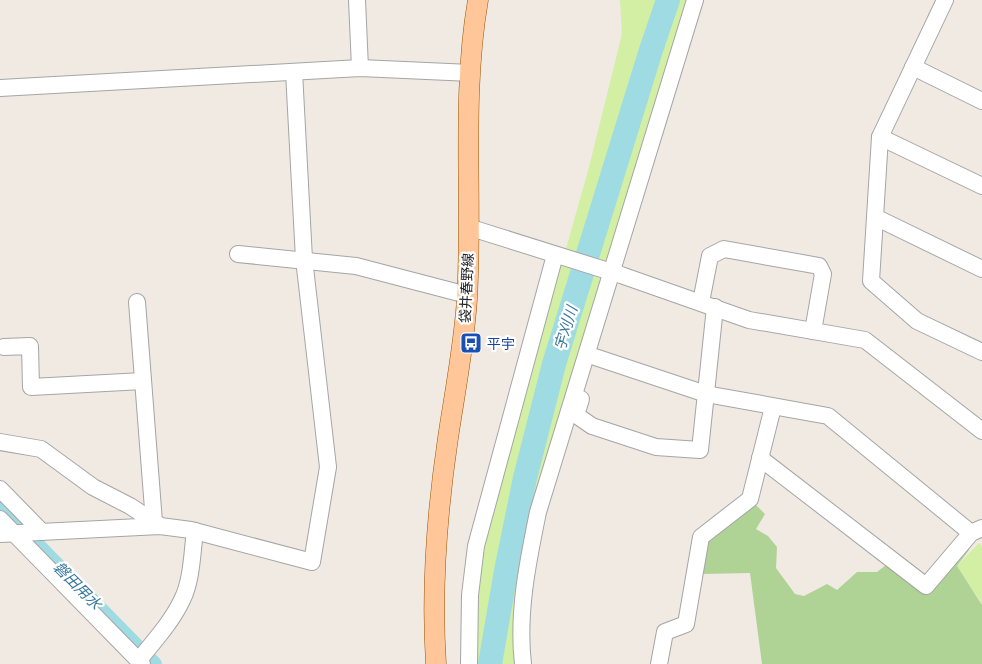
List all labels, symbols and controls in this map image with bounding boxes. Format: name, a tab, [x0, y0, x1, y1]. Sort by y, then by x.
street label: 袋井春野線	[455, 253, 477, 323]
water label: 宇刈川	[549, 302, 582, 352]
bus stop icon: 平宇	[459, 331, 483, 355]
place label: 平宇	[487, 334, 515, 353]
water label: 磐田用水	[50, 557, 108, 615]

